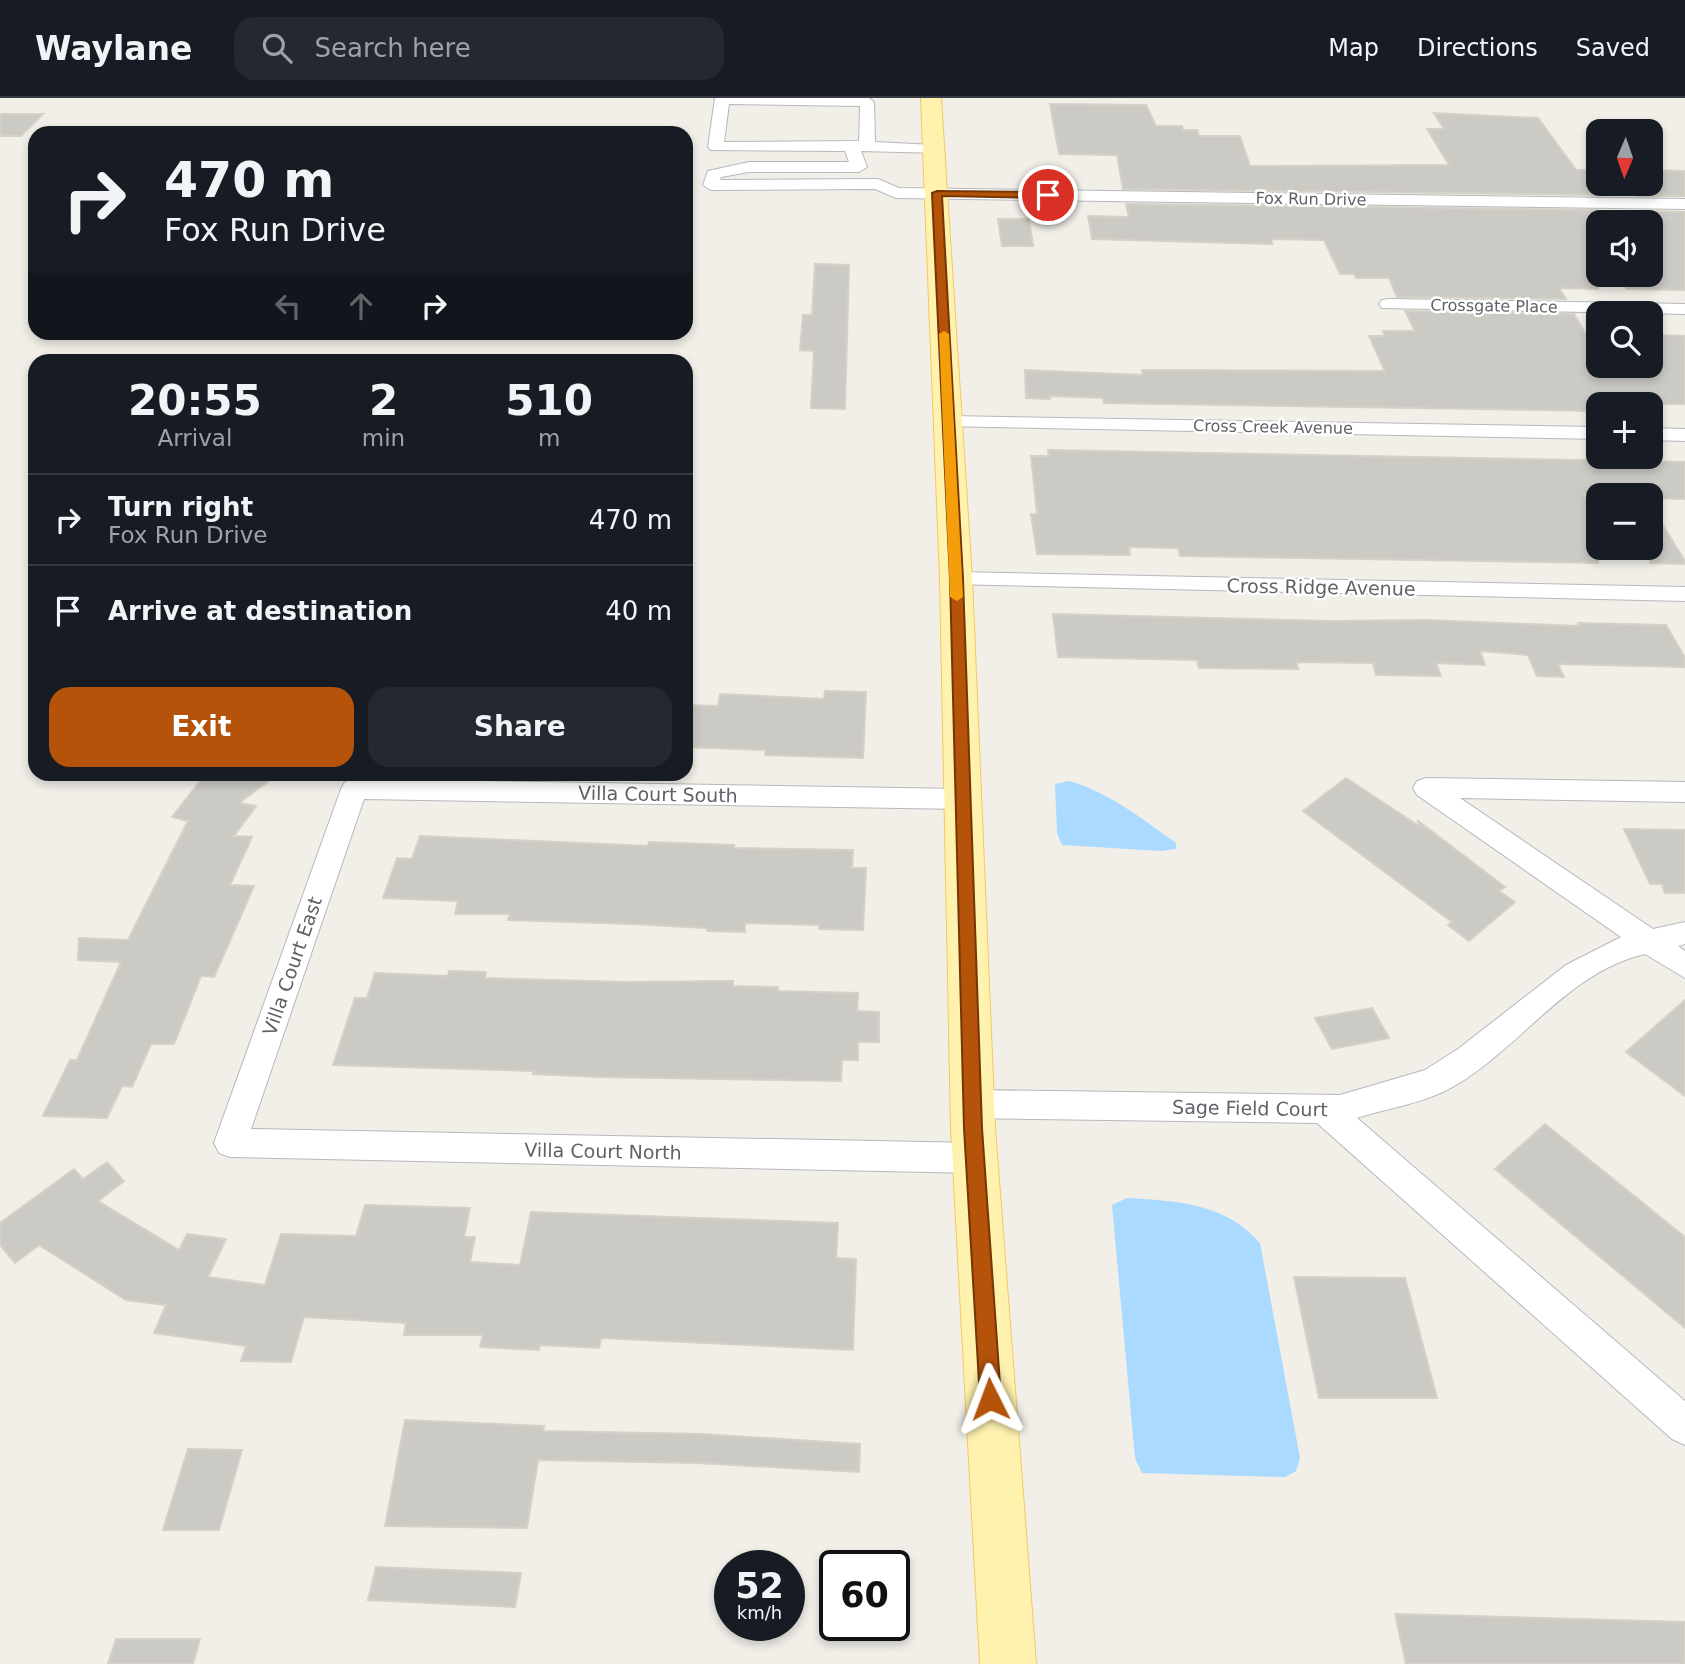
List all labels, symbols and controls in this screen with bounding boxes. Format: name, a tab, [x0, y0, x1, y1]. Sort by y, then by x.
search box	[234, 17, 724, 80]
text: Waylane	[35, 29, 192, 68]
icon: search	[258, 29, 296, 67]
text: Search here	[314, 33, 471, 63]
text: Map	[1328, 34, 1379, 62]
text: Directions	[1417, 34, 1538, 62]
text: Saved	[1576, 34, 1650, 62]
north arrow	[1586, 119, 1662, 196]
map controls	[1586, 119, 1663, 560]
text: 470 m	[164, 152, 334, 209]
icon: right	[49, 154, 140, 245]
pin	[1018, 165, 1078, 225]
icon: arrive	[1029, 176, 1067, 214]
street label: Fox Run Drive	[1255, 189, 1367, 209]
button: sound	[1586, 210, 1663, 287]
text: Fox Run Drive	[164, 211, 386, 249]
icon: left	[269, 287, 307, 325]
icon: ahead	[342, 287, 380, 325]
icon: right	[415, 287, 453, 325]
street label: Crossgate Place	[1430, 295, 1558, 317]
button: search	[1586, 301, 1663, 378]
text: 20:55	[128, 376, 262, 425]
text: 2	[369, 376, 398, 425]
text: 510	[505, 376, 593, 425]
button: +	[1586, 392, 1663, 469]
street label: Cross Creek Avenue	[1193, 416, 1353, 438]
text: Arrival	[158, 425, 232, 451]
text: min	[362, 425, 405, 451]
text: m	[538, 425, 560, 451]
button: −	[1586, 483, 1663, 560]
text: Turn right	[108, 492, 253, 522]
icon: right	[49, 501, 87, 539]
text: 470 m	[589, 505, 672, 535]
text: Fox Run Drive	[108, 522, 267, 548]
street label: Cross Ridge Avenue	[1226, 574, 1416, 600]
icon: arrive	[49, 592, 87, 630]
text: Arrive at destination	[108, 596, 412, 626]
text: 40 m	[605, 596, 672, 626]
button: Exit	[49, 687, 354, 767]
button: Share	[368, 687, 672, 767]
street label: Villa Court South	[578, 782, 738, 806]
street label: Villa Court East	[258, 894, 326, 1038]
street label: Sage Field Court	[1172, 1096, 1328, 1120]
street label: Villa Court North	[524, 1139, 682, 1163]
position arrow	[953, 1362, 1027, 1436]
speed limit sign: 60	[819, 1550, 910, 1641]
text: 52	[735, 1566, 784, 1606]
text: km/h	[737, 1602, 782, 1623]

